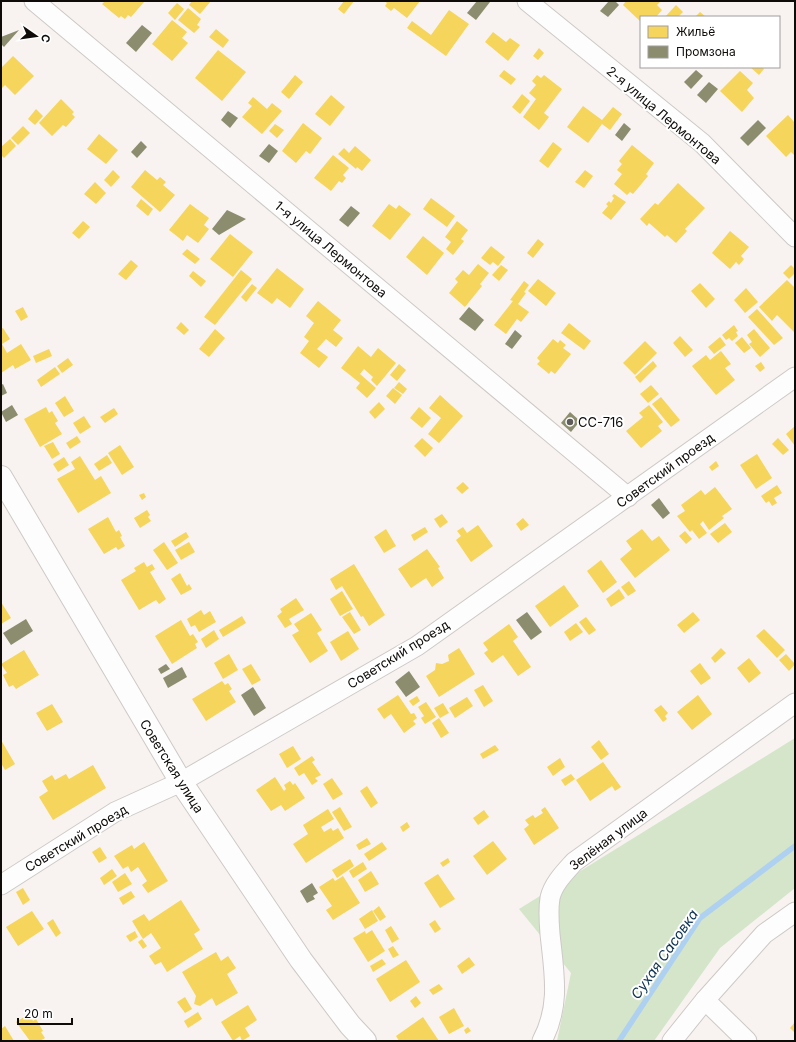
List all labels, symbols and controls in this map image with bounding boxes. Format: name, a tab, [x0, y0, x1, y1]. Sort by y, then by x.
north arrow	[16, 16, 56, 56]
legend	[640, 16, 780, 68]
text: Жильё	[676, 24, 715, 39]
text: С	[38, 33, 53, 44]
text: Промзона	[676, 44, 736, 59]
street label: 2-я улица Лермонтова	[604, 62, 724, 168]
street label: 1-я улица Лермонтова	[272, 197, 390, 301]
place label: СС-716	[578, 414, 623, 430]
marker: СС-716	[565, 417, 575, 427]
street label: Советский проезд	[613, 429, 717, 511]
street label: Советский проезд	[344, 616, 452, 692]
street label: Советская улица	[137, 716, 207, 816]
street label: Советский проезд	[22, 801, 130, 875]
street label: Зелёная улица	[566, 804, 650, 874]
water label: Сухая Сасовка	[627, 906, 701, 1002]
scale bar	[18, 1000, 72, 1026]
text: 20 m	[24, 1006, 53, 1021]

